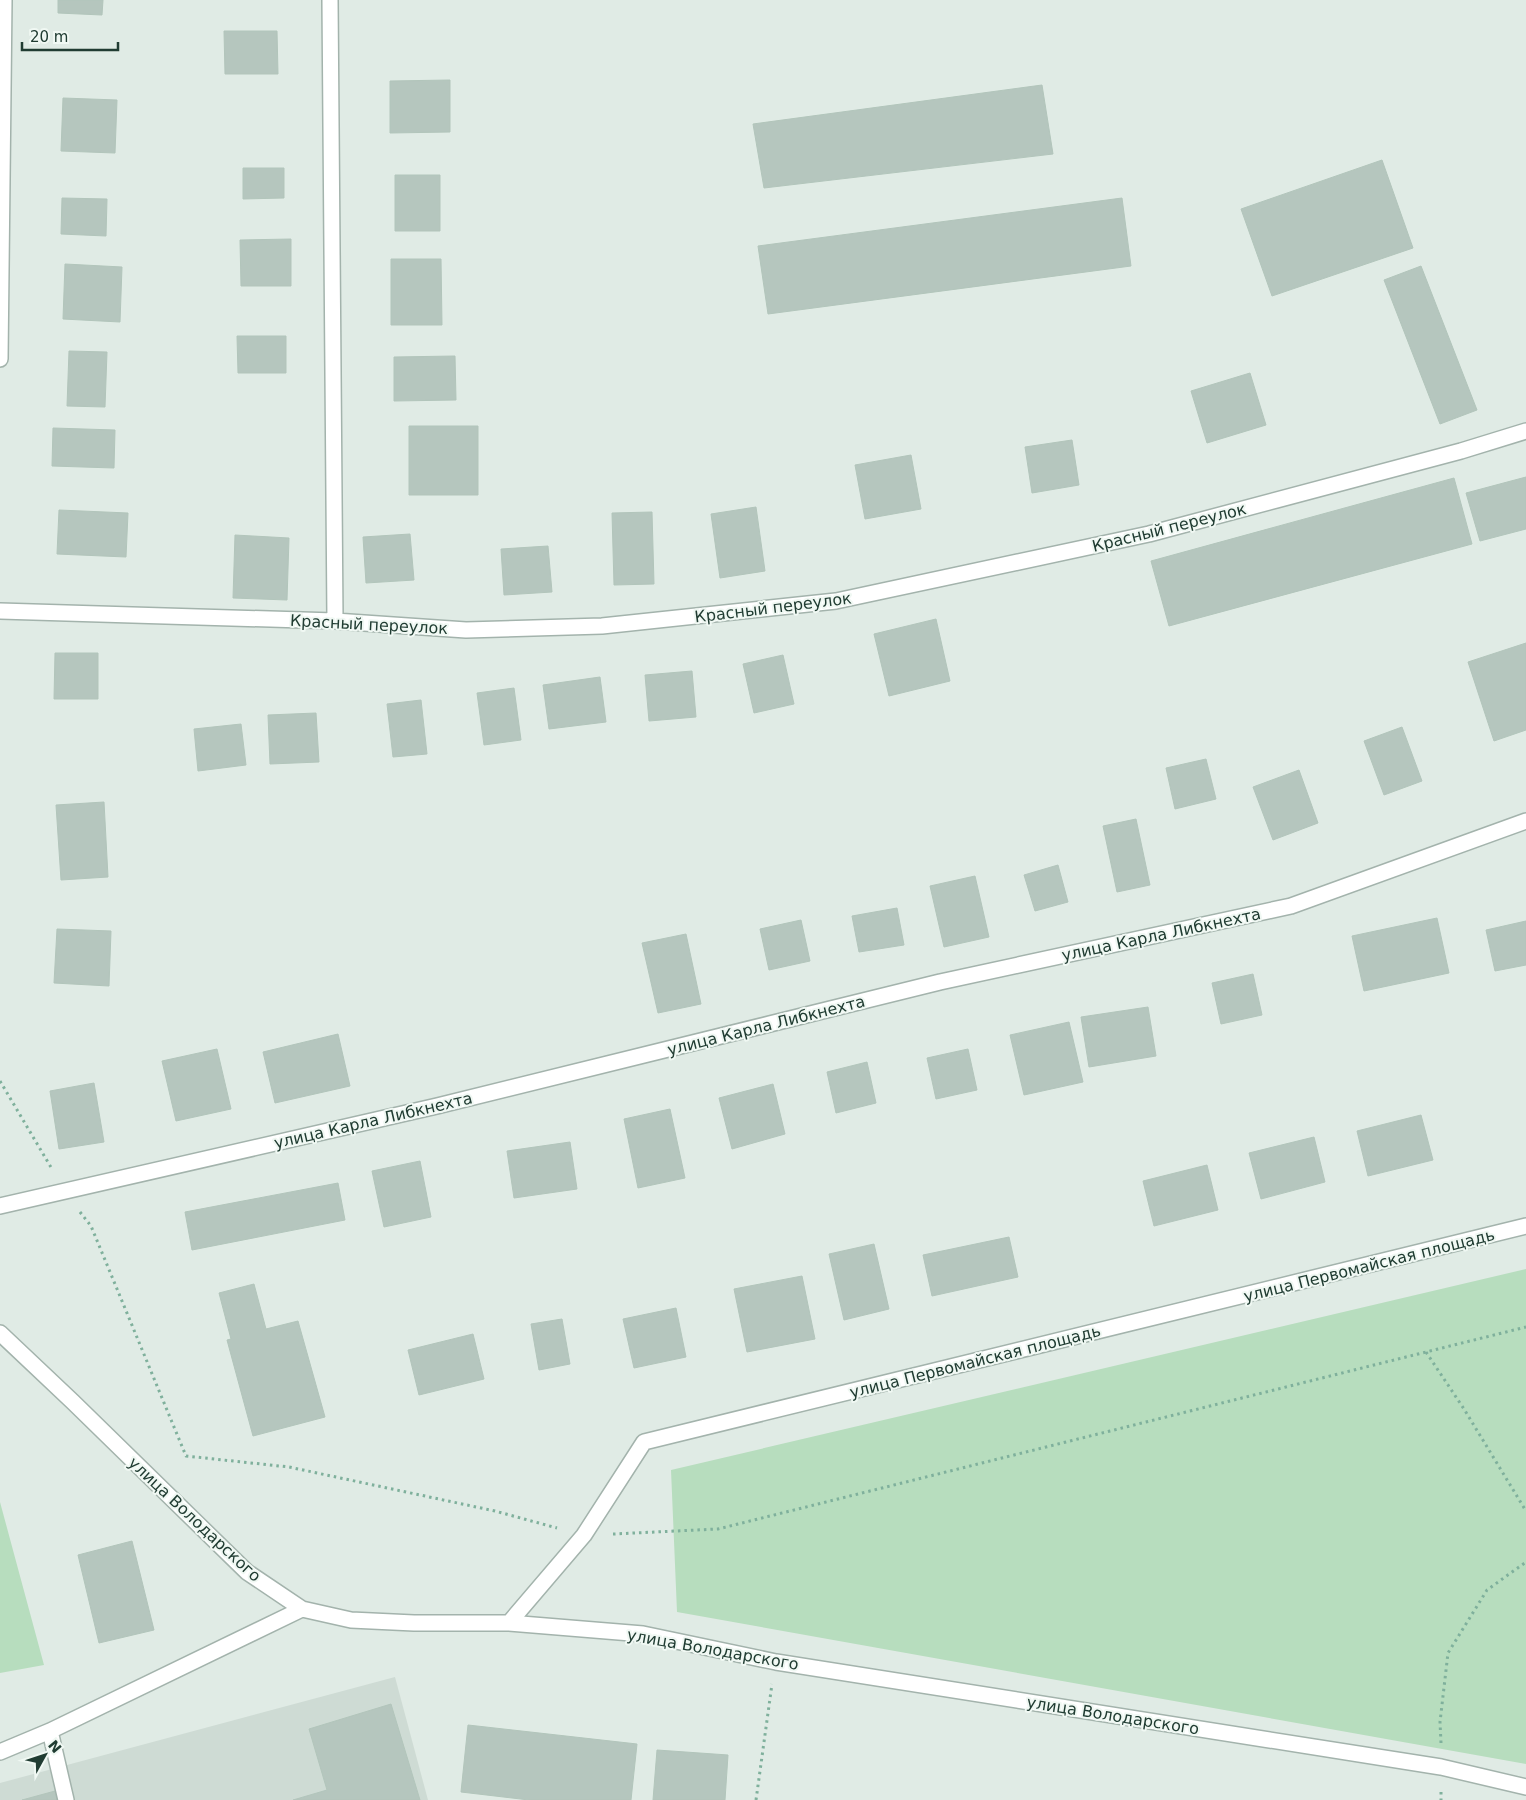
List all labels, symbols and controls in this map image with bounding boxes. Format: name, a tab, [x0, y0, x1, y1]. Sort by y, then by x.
scale bar	[22, 20, 119, 52]
text: 20 m	[30, 28, 68, 46]
street label: Красный переулок	[1090, 499, 1248, 556]
street label: Красный переулок	[693, 588, 853, 627]
street label: Красный переулок	[290, 611, 449, 638]
street label: улица Карла Либкнехта	[1060, 904, 1262, 965]
street label: улица Карла Либкнехта	[665, 992, 867, 1059]
street label: улица Карла Либкнехта	[272, 1088, 474, 1153]
street label: улица Первомайская площадь	[1242, 1225, 1497, 1306]
street label: улица Первомайская площадь	[848, 1321, 1103, 1402]
street label: улица Володарского	[125, 1453, 265, 1586]
street label: улица Володарского	[626, 1625, 800, 1674]
street label: улица Володарского	[1025, 1692, 1200, 1738]
north arrow	[20, 1730, 70, 1780]
text: N	[45, 1737, 65, 1756]

